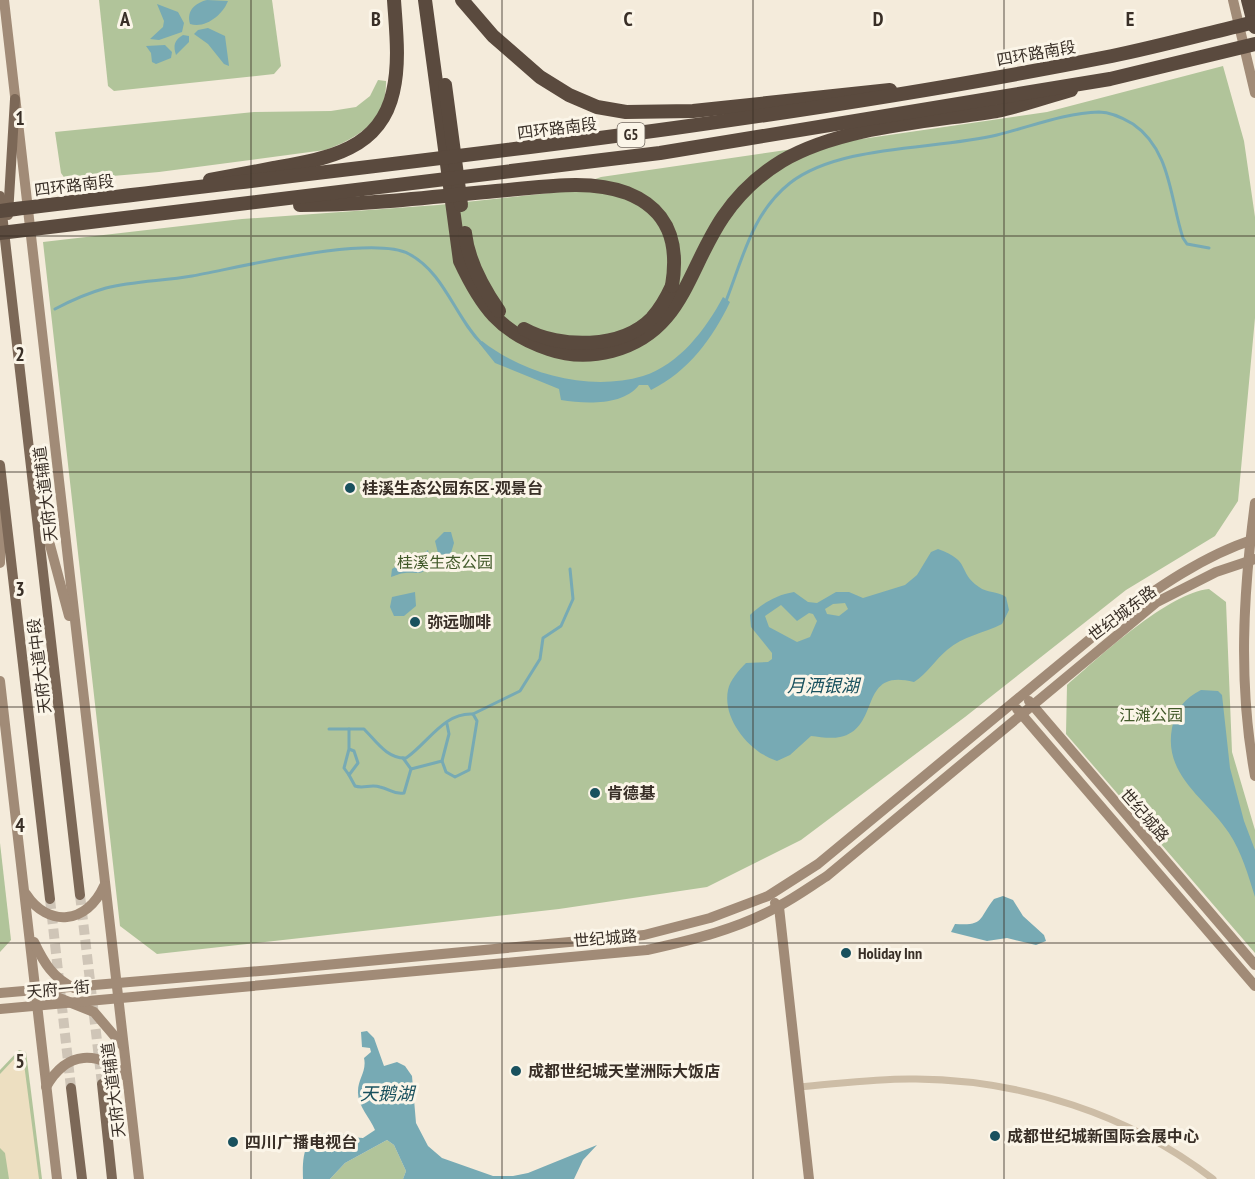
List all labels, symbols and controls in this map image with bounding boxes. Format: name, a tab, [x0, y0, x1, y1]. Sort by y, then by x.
text: A	[119, 6, 131, 32]
text: B	[371, 6, 381, 32]
text: C	[623, 6, 633, 32]
text: D	[873, 6, 884, 32]
text: E	[1126, 6, 1134, 32]
street label: 四环路南段	[995, 36, 1077, 70]
text: 1	[15, 105, 25, 131]
street label: 四环路南段	[516, 113, 598, 143]
road number: G5	[618, 123, 644, 147]
street label: 四环路南段	[33, 170, 115, 200]
text: 2	[15, 341, 25, 367]
street label: 天府大道辅道	[29, 445, 61, 543]
place label: 桂溪生态公园东区-观景台	[362, 478, 543, 498]
marker: 桂溪生态公园东区-观景台	[343, 481, 357, 495]
park label: 桂溪生态公园	[397, 552, 493, 572]
text: 3	[15, 576, 25, 602]
street label: 世纪城东路	[1084, 581, 1160, 645]
place label: 弥远咖啡	[427, 612, 491, 632]
marker: 弥远咖啡	[408, 615, 422, 629]
street label: 天府大道中段	[23, 617, 55, 715]
water label: 月洒银湖	[787, 674, 862, 697]
park label: 江滩公园	[1119, 705, 1183, 725]
place label: 肯德基	[607, 783, 656, 803]
street label: 世纪城路	[1116, 784, 1174, 846]
marker: 肯德基	[588, 786, 602, 800]
text: 4	[15, 812, 25, 838]
street label: 世纪城路	[572, 925, 638, 951]
place label: Holiday Inn	[858, 943, 922, 963]
marker: Holiday Inn	[839, 946, 853, 960]
street label: 天府一街	[25, 976, 91, 1002]
street label: 天府大道辅道	[97, 1041, 129, 1139]
text: 5	[15, 1048, 25, 1074]
place label: 成都世纪城天堂洲际大饭店	[528, 1061, 720, 1081]
marker: 成都世纪城天堂洲际大饭店	[509, 1064, 523, 1078]
water label: 天鹅湖	[360, 1082, 417, 1105]
place label: 成都世纪城新国际会展中心	[1007, 1126, 1199, 1146]
marker: 成都世纪城新国际会展中心	[988, 1129, 1002, 1143]
place label: 四川广播电视台	[245, 1132, 357, 1152]
marker: 四川广播电视台	[226, 1135, 240, 1149]

